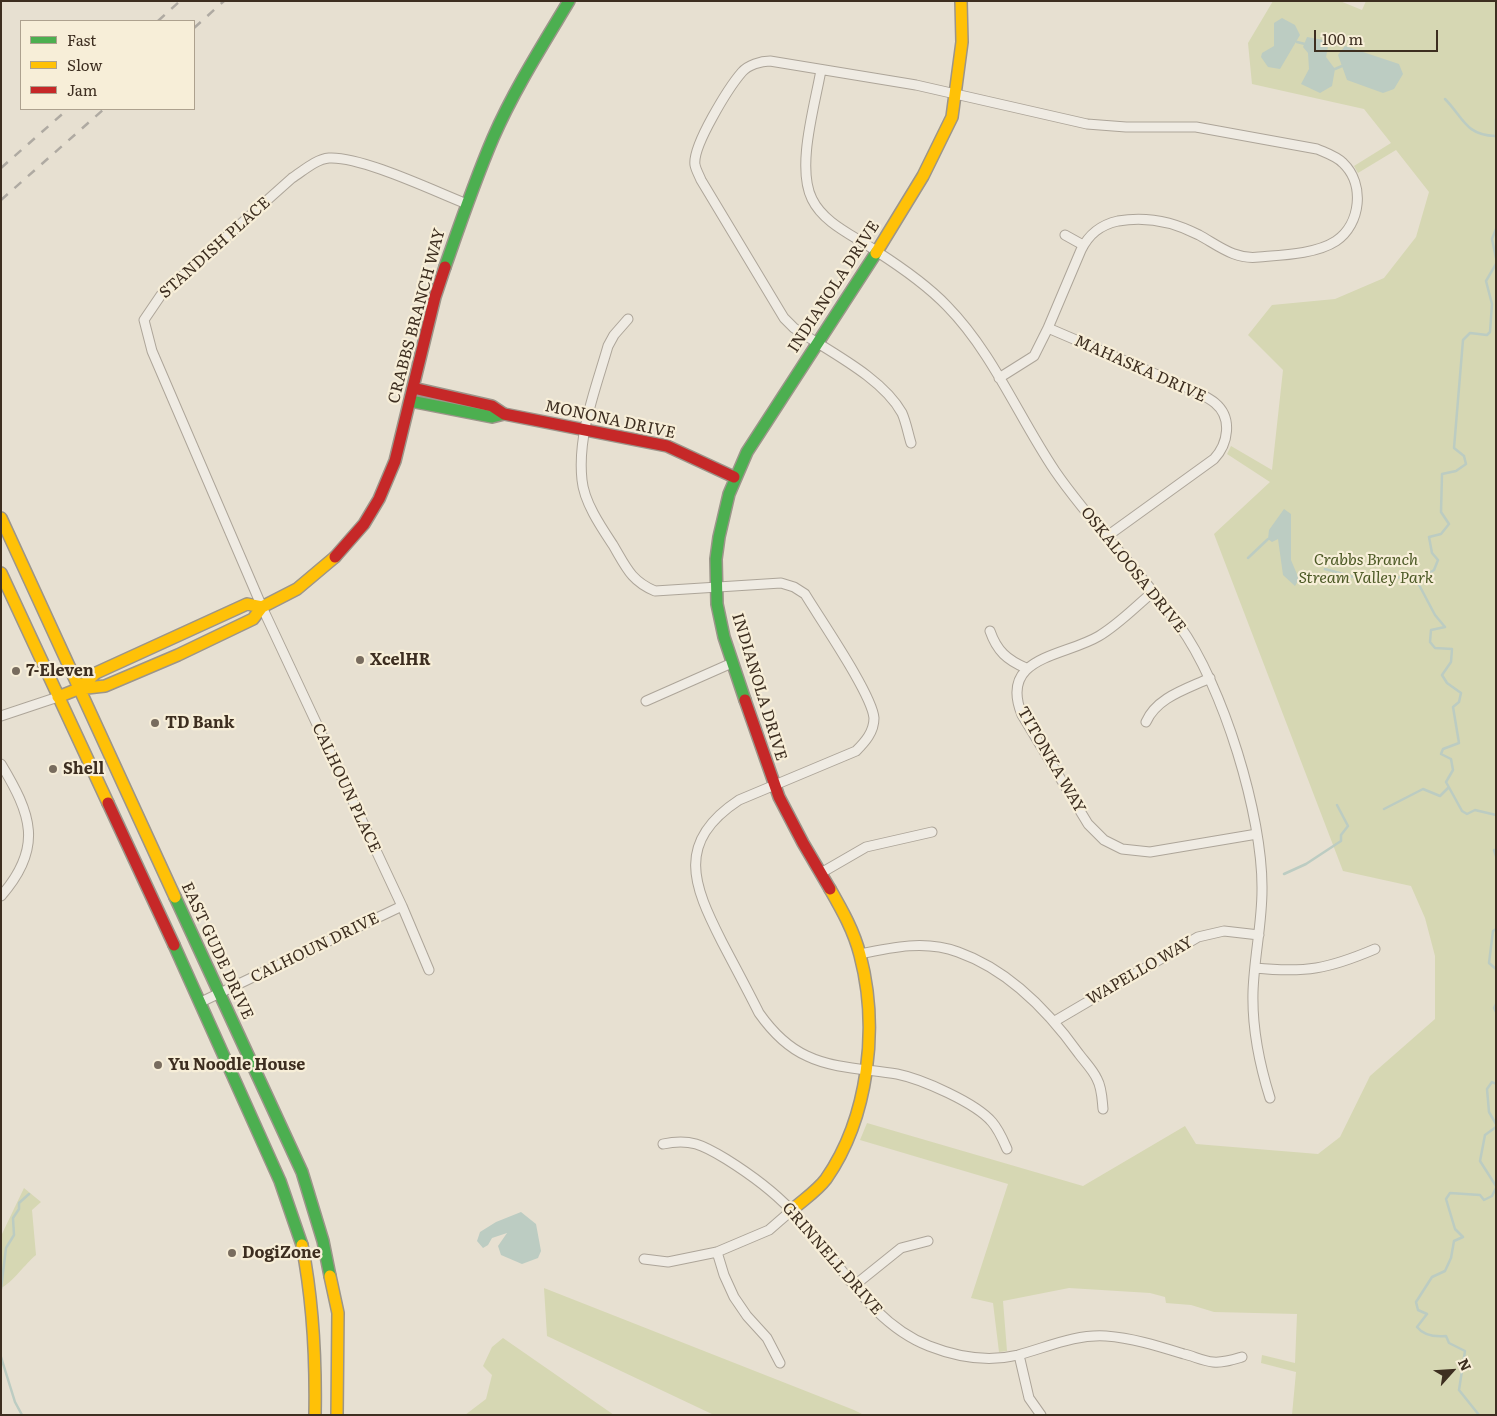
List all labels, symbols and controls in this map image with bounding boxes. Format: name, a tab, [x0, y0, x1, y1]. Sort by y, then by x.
legend	[20, 20, 195, 110]
scale bar	[1317, 20, 1441, 52]
text: 100 m	[1322, 27, 1363, 50]
text: Fast	[67, 28, 96, 51]
text: Slow	[67, 53, 102, 76]
text: Jam	[67, 78, 97, 101]
street label: STANDISH PLACE	[156, 193, 274, 303]
street label: INDIANOLA DRIVE	[784, 217, 884, 357]
street label: CRABBS BRANCH WAY	[384, 226, 450, 406]
street label: MAHASKA DRIVE	[1071, 331, 1209, 407]
street label: MONONA DRIVE	[543, 397, 677, 443]
street label: OSKALOOSA DRIVE	[1076, 503, 1190, 637]
park label: Crabbs Branch Stream Valley Park	[1298, 550, 1434, 588]
street label: INDIANOLA DRIVE	[727, 611, 791, 763]
place label: XcelHR	[370, 650, 431, 670]
marker: XcelHR	[354, 654, 366, 666]
place label: 7-Eleven	[26, 661, 94, 681]
marker: 7-Eleven	[10, 665, 22, 677]
street label: TITONKA WAY	[1013, 703, 1089, 817]
place label: TD Bank	[165, 713, 235, 733]
marker: TD Bank	[149, 717, 161, 729]
street label: CALHOUN PLACE	[308, 720, 384, 856]
place label: Shell	[63, 759, 104, 779]
marker: Shell	[47, 763, 59, 775]
street label: EAST GUDE DRIVE	[177, 879, 257, 1023]
street label: CALHOUN DRIVE	[248, 909, 382, 987]
street label: WAPELLO WAY	[1083, 933, 1197, 1009]
place label: Yu Noodle House	[168, 1055, 305, 1075]
marker: Yu Noodle House	[152, 1059, 164, 1071]
street label: GRINNELL DRIVE	[778, 1199, 886, 1319]
place label: DogiZone	[242, 1243, 321, 1263]
marker: DogiZone	[226, 1247, 238, 1259]
north arrow	[1427, 1346, 1477, 1396]
text: N	[1454, 1355, 1477, 1374]

